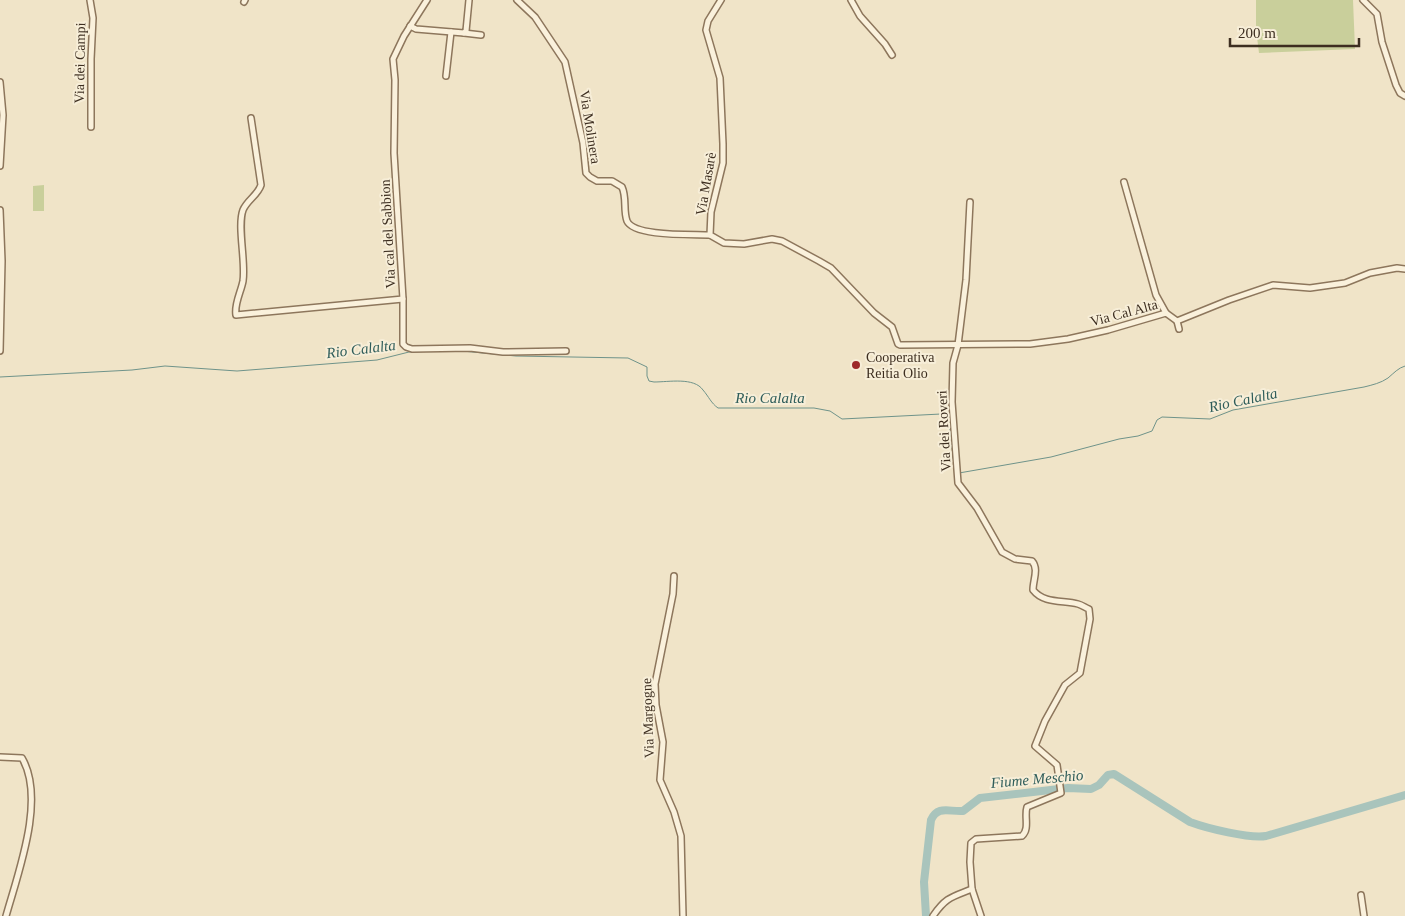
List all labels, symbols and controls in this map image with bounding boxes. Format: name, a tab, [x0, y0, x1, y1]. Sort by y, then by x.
scale bar	[1230, 15, 1359, 47]
street label: Via dei Campi	[72, 22, 88, 104]
text: 200 m	[1238, 25, 1276, 41]
street label: Via Molinera	[577, 89, 603, 166]
street label: Via Masarè	[693, 151, 719, 217]
street label: Via cal del Sabbion	[378, 179, 398, 289]
street label: Via Cal Alta	[1089, 297, 1160, 329]
water label: Rio Calalta	[324, 337, 397, 361]
place label: Cooperativa Reitia Olio	[866, 350, 935, 381]
marker: Cooperativa Reitia Olio	[850, 359, 862, 371]
water label: Rio Calalta	[1206, 385, 1279, 415]
water label: Rio Calalta	[734, 390, 805, 406]
street label: Via dei Roveri	[934, 390, 954, 472]
street label: Via Margogne	[639, 678, 657, 758]
water label: Fiume Meschio	[989, 767, 1084, 791]

